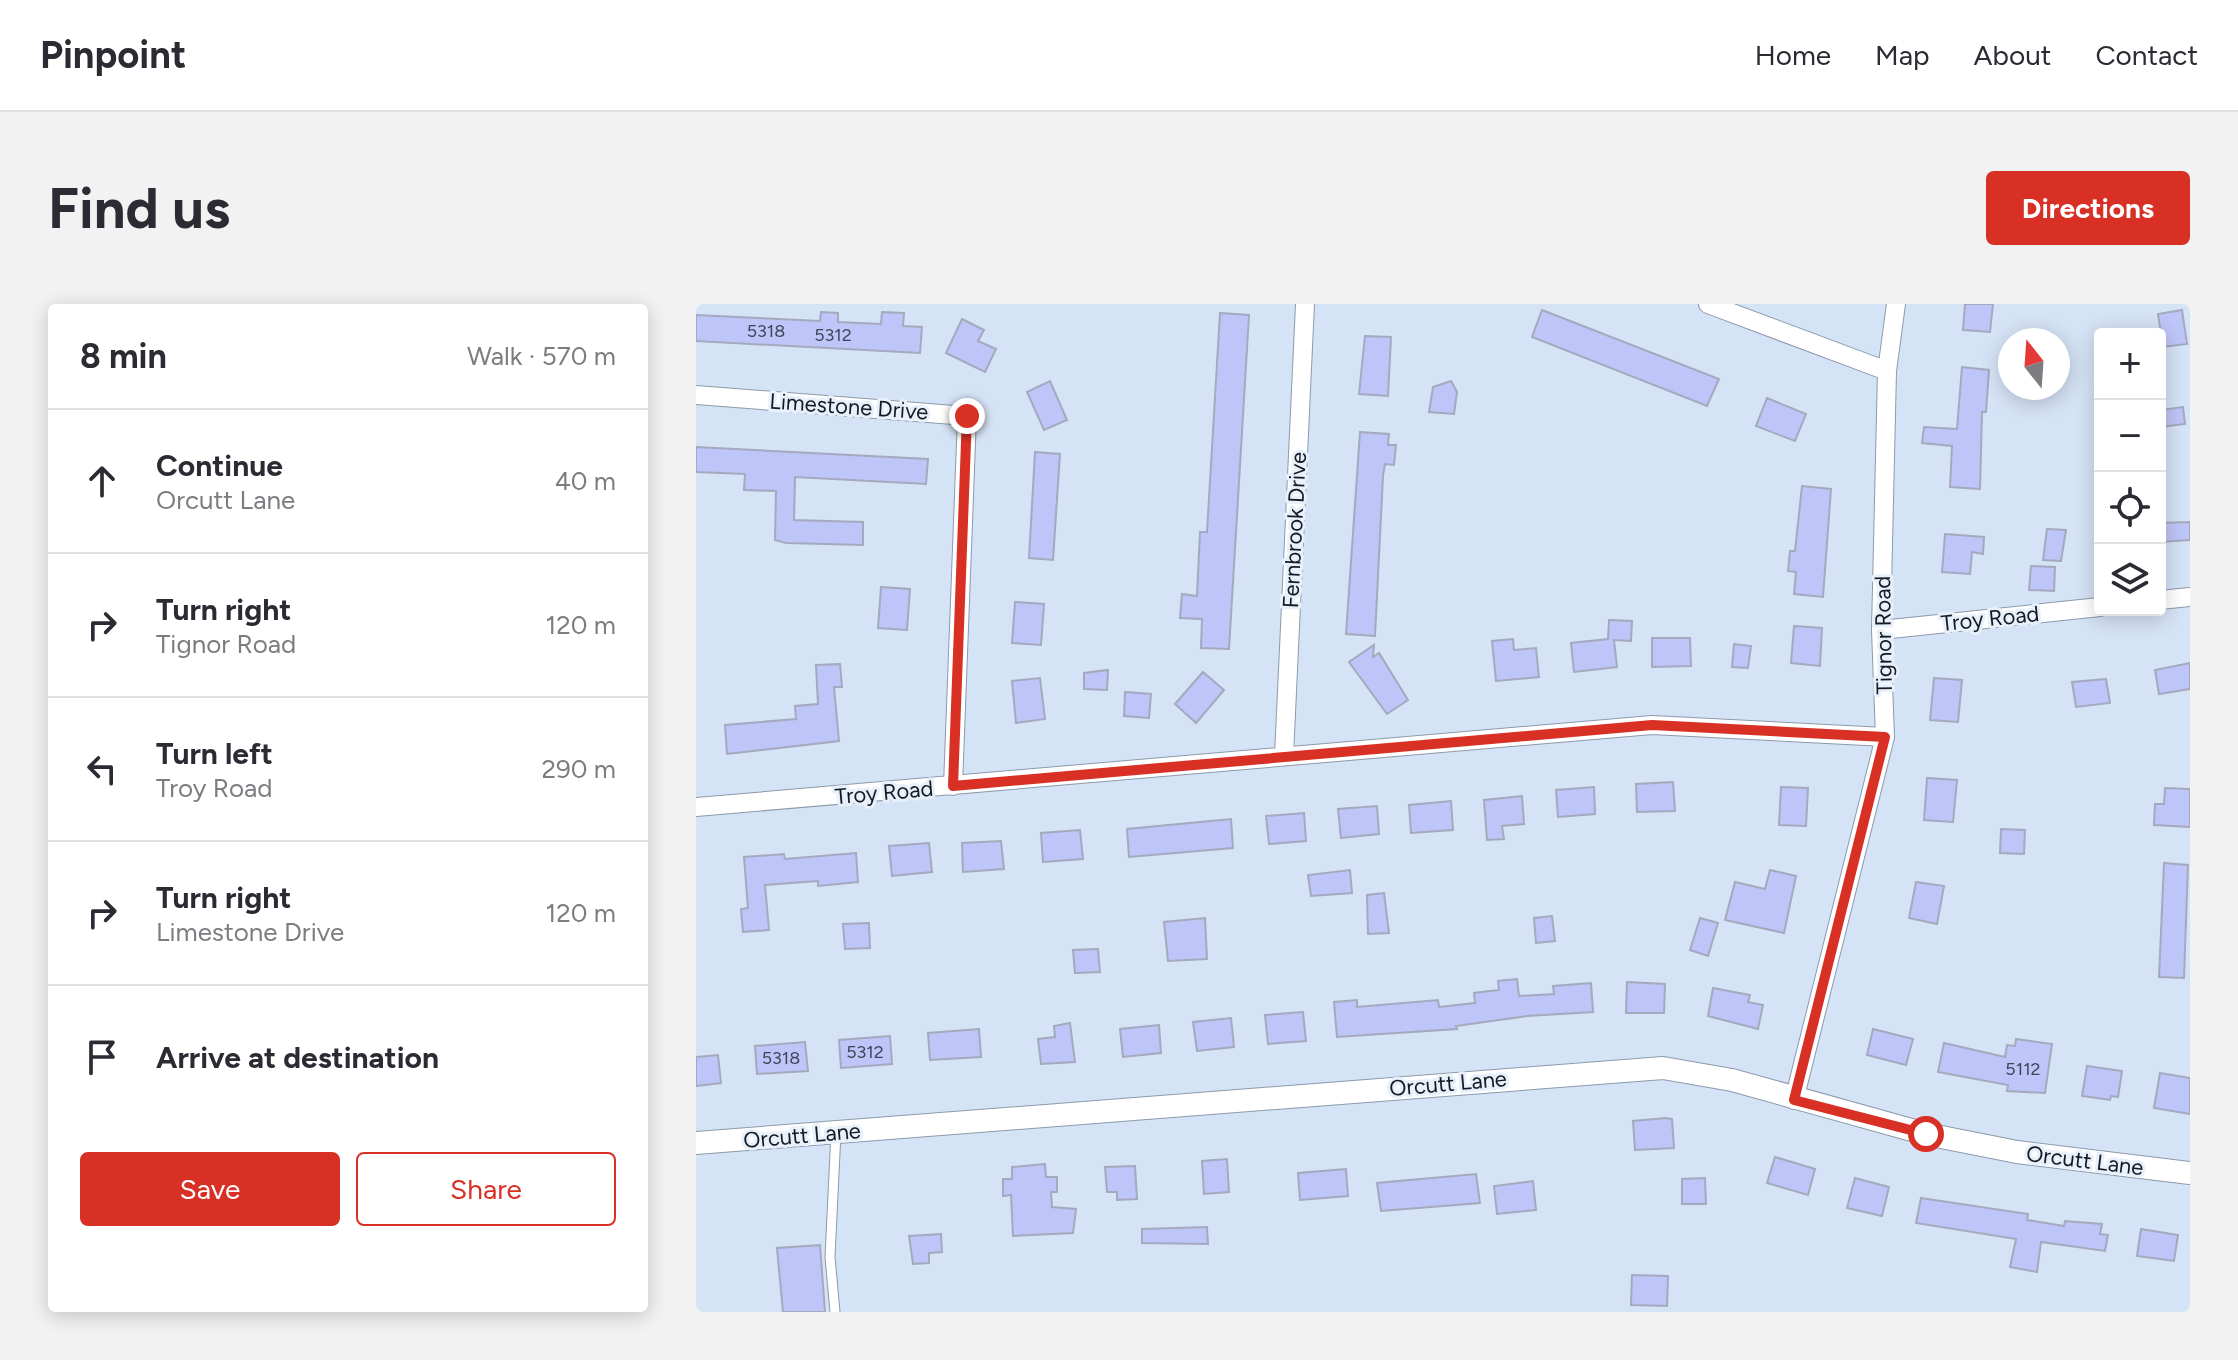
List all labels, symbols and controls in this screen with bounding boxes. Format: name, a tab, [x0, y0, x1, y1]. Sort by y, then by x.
text: Pinpoint	[40, 32, 186, 78]
text: Home	[1755, 38, 1831, 72]
text: Map	[1875, 38, 1930, 72]
text: About	[1974, 38, 2051, 72]
text: Contact	[2095, 38, 2198, 72]
button: Directions	[1986, 171, 2190, 245]
text: Find us	[48, 175, 230, 242]
house number: 5318	[747, 320, 785, 342]
house number: 5312	[814, 324, 852, 346]
north arrow	[1998, 328, 2070, 400]
map controls	[2094, 328, 2166, 616]
button: +	[2094, 328, 2166, 400]
text: 8 min	[80, 336, 167, 377]
text: Walk · 570 m	[467, 340, 616, 372]
street label: Limestone Drive	[769, 387, 929, 426]
route end	[949, 398, 985, 434]
button: −	[2094, 400, 2166, 472]
text: Continue	[156, 447, 283, 484]
street label: Fernbrook Drive	[1277, 451, 1312, 609]
icon: ahead	[80, 459, 124, 503]
text: 40 m	[555, 465, 616, 497]
button: locate	[2094, 472, 2166, 544]
text: Orcutt Lane	[156, 484, 295, 516]
button: layers	[2094, 544, 2166, 616]
street label: Tignor Road	[1869, 575, 1898, 695]
text: Turn right	[156, 591, 291, 628]
street label: Troy Road	[1940, 600, 2041, 637]
icon: right	[80, 603, 124, 647]
text: 120 m	[546, 609, 616, 641]
text: Tignor Road	[156, 628, 296, 660]
text: Turn left	[156, 735, 273, 772]
icon: left	[80, 747, 124, 791]
text: 290 m	[542, 753, 616, 785]
text: Troy Road	[156, 772, 273, 804]
street label: Troy Road	[834, 775, 934, 810]
text: Turn right	[156, 879, 291, 916]
icon: right	[80, 891, 124, 935]
text: 120 m	[546, 897, 616, 929]
text: Limestone Drive	[156, 916, 344, 948]
icon: arrive	[80, 1035, 124, 1079]
text: Arrive at destination	[156, 1039, 439, 1076]
house number: 5312	[846, 1041, 884, 1063]
house number: 5318	[762, 1047, 800, 1069]
house number: 5112	[2005, 1058, 2041, 1080]
street label: Orcutt Lane	[1388, 1065, 1508, 1102]
route start	[1908, 1116, 1944, 1152]
street label: Orcutt Lane	[742, 1117, 862, 1154]
street label: Orcutt Lane	[2025, 1140, 2145, 1181]
button: Save	[80, 1152, 340, 1226]
button: Share	[356, 1152, 616, 1226]

